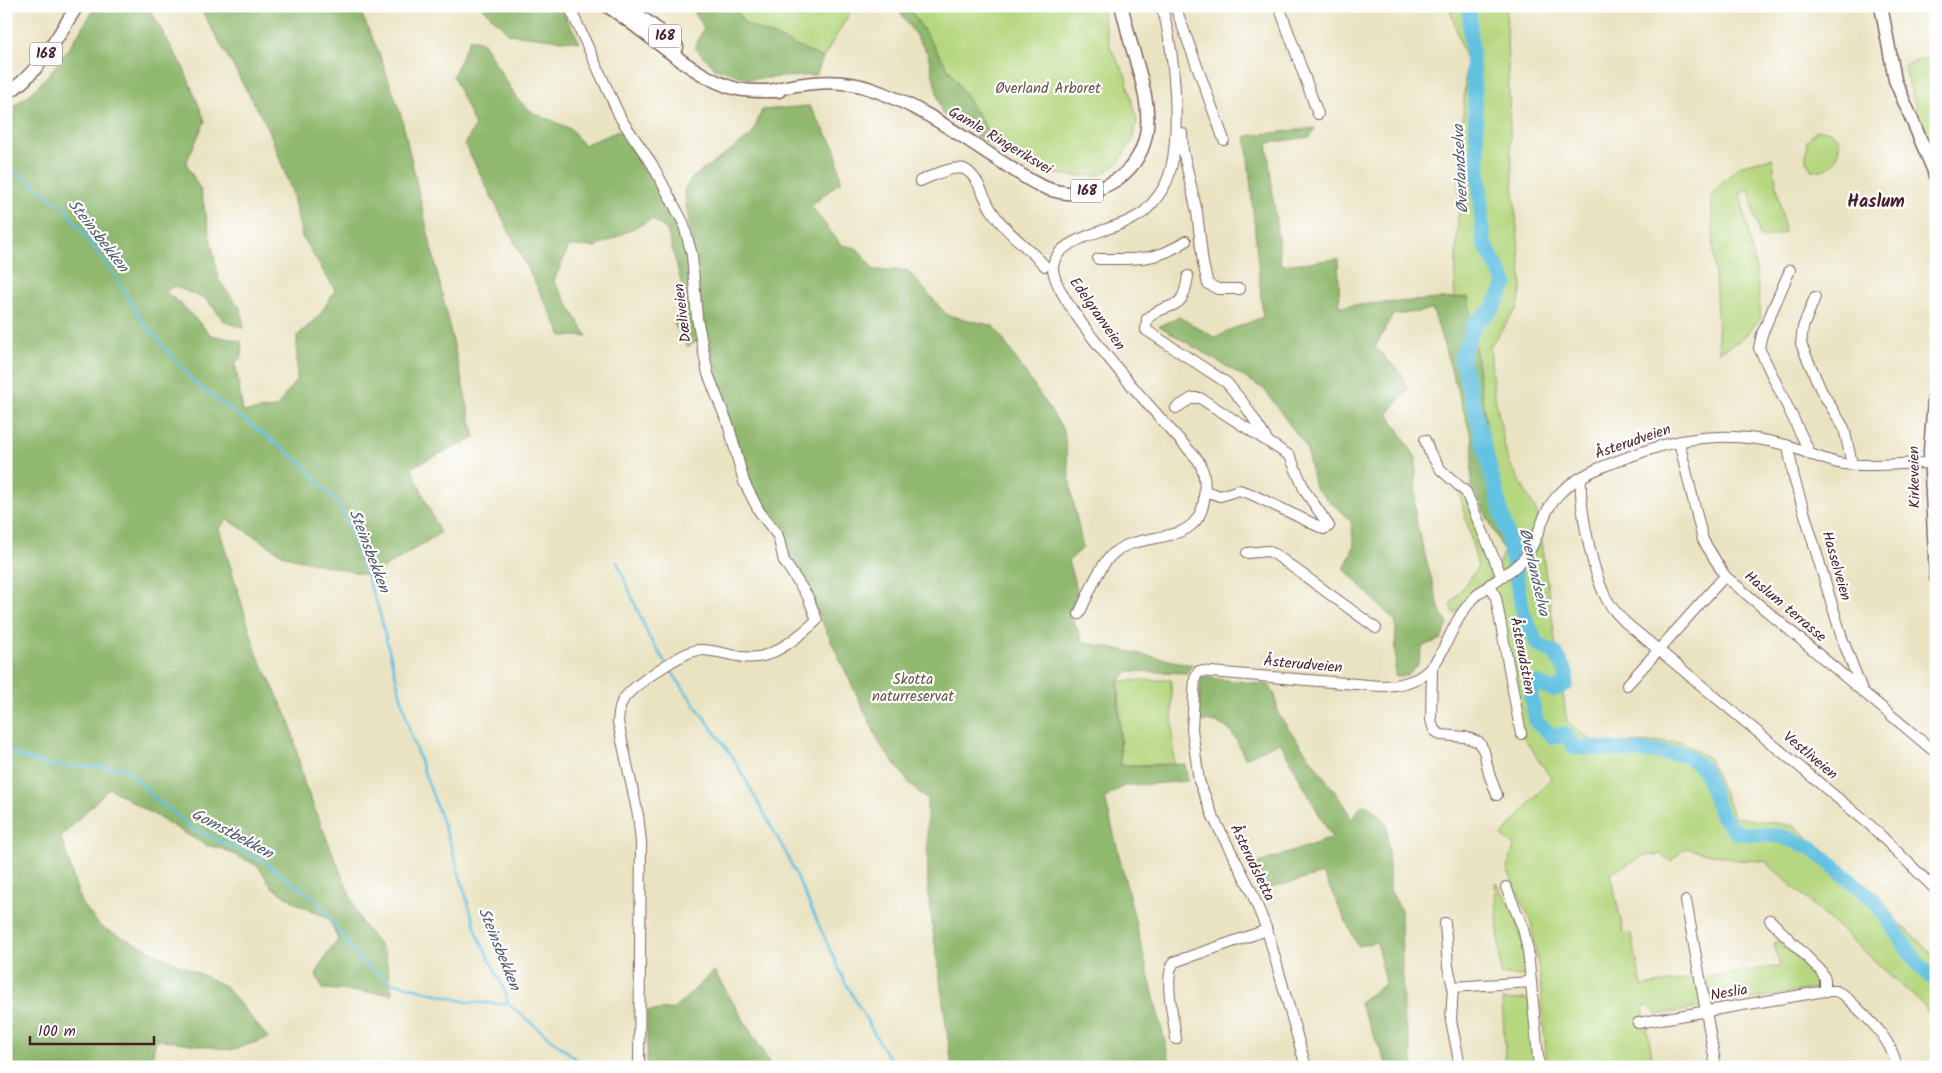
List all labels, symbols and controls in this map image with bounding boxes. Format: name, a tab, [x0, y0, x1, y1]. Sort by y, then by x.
road number: 168	[649, 24, 681, 48]
road number: 168	[30, 42, 62, 66]
park label: Øverland Arboret	[995, 77, 1101, 101]
street label: Gamle Ringeriksvei	[944, 100, 1058, 182]
water label: Øverlandselva	[1446, 122, 1476, 214]
road number: 168	[1071, 180, 1103, 202]
district label: Haslum	[1847, 188, 1905, 217]
water label: Steinsbekken	[61, 194, 136, 279]
street label: Edelgranveien	[1063, 272, 1131, 356]
street label: Dæliveien	[667, 282, 699, 344]
street label: Åsterudveien	[1592, 418, 1674, 466]
street label: Kirkeveien	[1902, 445, 1928, 509]
water label: Steinsbekken	[342, 506, 397, 598]
water label: Øverlandselva	[1512, 526, 1557, 620]
street label: Hasselveien	[1815, 528, 1857, 604]
street label: Haslum terrasse	[1738, 565, 1832, 649]
street label: Åsterudstien	[1503, 615, 1541, 697]
street label: Åsterudveien	[1263, 650, 1343, 680]
park label: Skotta naturreservat	[872, 668, 954, 709]
street label: Vestliveien	[1777, 726, 1843, 786]
water label: Gomstbekken	[187, 802, 279, 867]
street label: Åsterudsletta	[1223, 820, 1281, 906]
water label: Steinsbekken	[471, 904, 528, 996]
street label: Neslia	[1708, 978, 1750, 1008]
scale bar	[30, 1013, 154, 1045]
text: 100 m	[38, 1020, 76, 1044]

